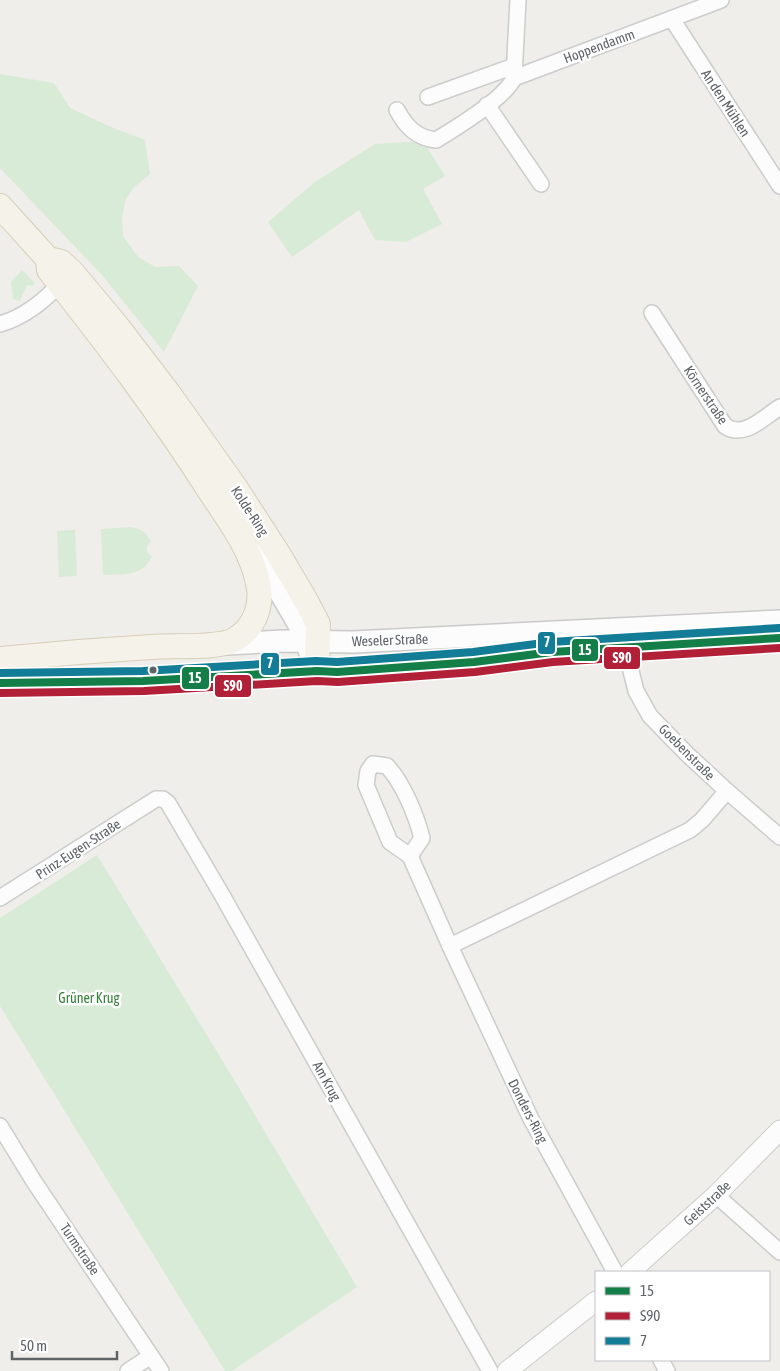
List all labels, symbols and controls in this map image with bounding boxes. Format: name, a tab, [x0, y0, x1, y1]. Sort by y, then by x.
street label: Hoppendamm	[561, 26, 637, 66]
street label: An den Mühlen	[698, 66, 754, 140]
street label: Körnerstraße	[681, 363, 731, 427]
street label: Kolde-Ring	[228, 483, 272, 539]
street label: Weseler Straße	[351, 631, 429, 649]
line badge: 7	[537, 631, 556, 655]
text: 7	[544, 634, 550, 650]
line badge: 15	[571, 638, 599, 662]
text: 15	[578, 642, 592, 658]
line badge: S90	[603, 646, 641, 670]
text: S90	[612, 650, 632, 666]
line badge: 7	[260, 652, 280, 676]
text: 7	[267, 655, 273, 671]
unlabelled marker	[148, 665, 158, 675]
line badge: 15	[181, 666, 210, 690]
text: 15	[188, 670, 202, 686]
line badge: S90	[214, 674, 252, 698]
text: S90	[223, 678, 243, 694]
street label: Goebenstraße	[656, 721, 718, 783]
street label: Prinz-Eugen-Straße	[33, 816, 123, 882]
park label: Grüner Krug	[58, 990, 120, 1006]
street label: Am Krug	[310, 1058, 344, 1104]
street label: Donders-Ring	[505, 1076, 551, 1146]
street label: Geiststraße	[680, 1177, 734, 1229]
street label: Turmstraße	[57, 1220, 103, 1278]
legend	[595, 1271, 770, 1361]
text: 15	[640, 1282, 654, 1299]
text: S90	[640, 1307, 660, 1324]
scale bar	[12, 1328, 118, 1360]
text: 7	[640, 1332, 647, 1349]
text: 50 m	[20, 1337, 47, 1354]

